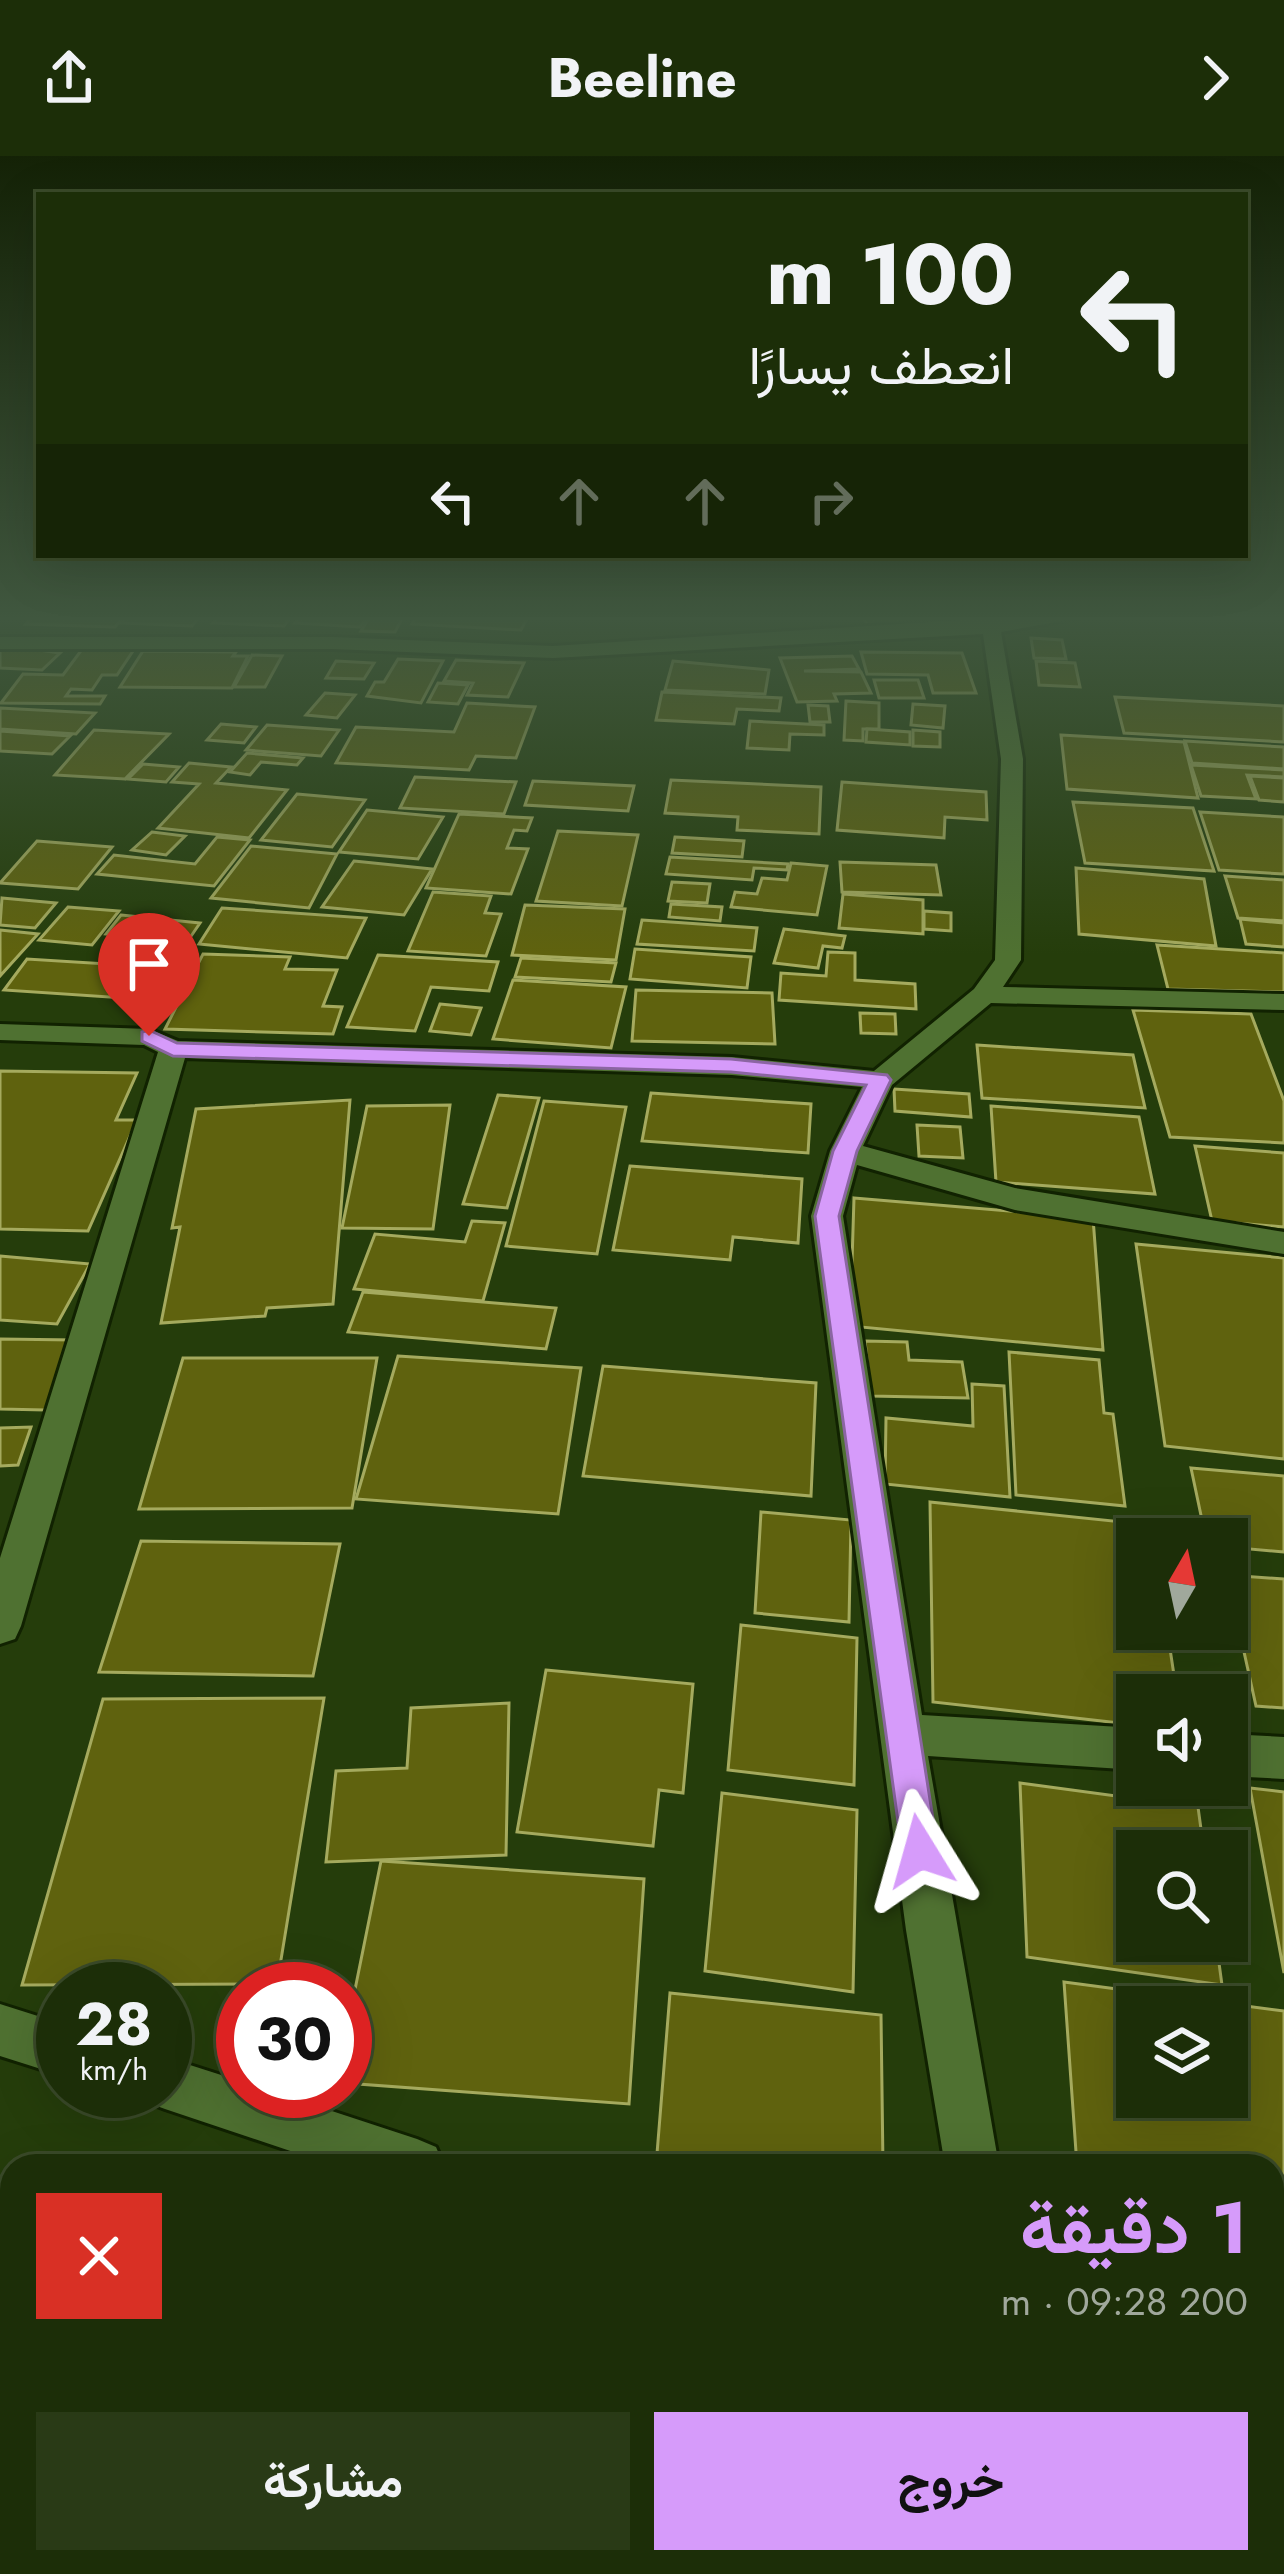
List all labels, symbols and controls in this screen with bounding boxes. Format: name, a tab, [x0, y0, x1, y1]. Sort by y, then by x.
text: Beeline	[547, 39, 737, 117]
icon: share	[36, 45, 102, 111]
icon: forward	[1182, 45, 1248, 111]
text: 100 m	[766, 214, 1014, 336]
icon: left	[1056, 240, 1212, 396]
text: انعطف يسارًا	[748, 326, 1014, 404]
icon: left	[420, 468, 486, 534]
icon: ahead	[546, 468, 612, 534]
icon: ahead	[672, 468, 738, 534]
icon: right	[798, 468, 864, 534]
pin	[98, 913, 200, 1036]
icon: arrive	[116, 931, 182, 997]
north arrow	[1116, 1518, 1248, 1650]
map controls	[1116, 1518, 1248, 2118]
button: sound	[1116, 1674, 1248, 1806]
position arrow	[857, 1788, 983, 1914]
button: search	[1116, 1830, 1248, 1962]
speed limit sign: 30	[216, 1962, 372, 2118]
text: 28	[76, 1981, 152, 2068]
button: layers	[1116, 1986, 1248, 2118]
text: km/h	[80, 2048, 148, 2091]
text: 1 دقيقة	[1020, 2176, 1248, 2280]
button: close	[36, 2193, 162, 2319]
text: 200 m · 09:28	[1001, 2273, 1248, 2330]
button: مشاركة	[36, 2412, 630, 2550]
button: خروج	[654, 2412, 1248, 2550]

